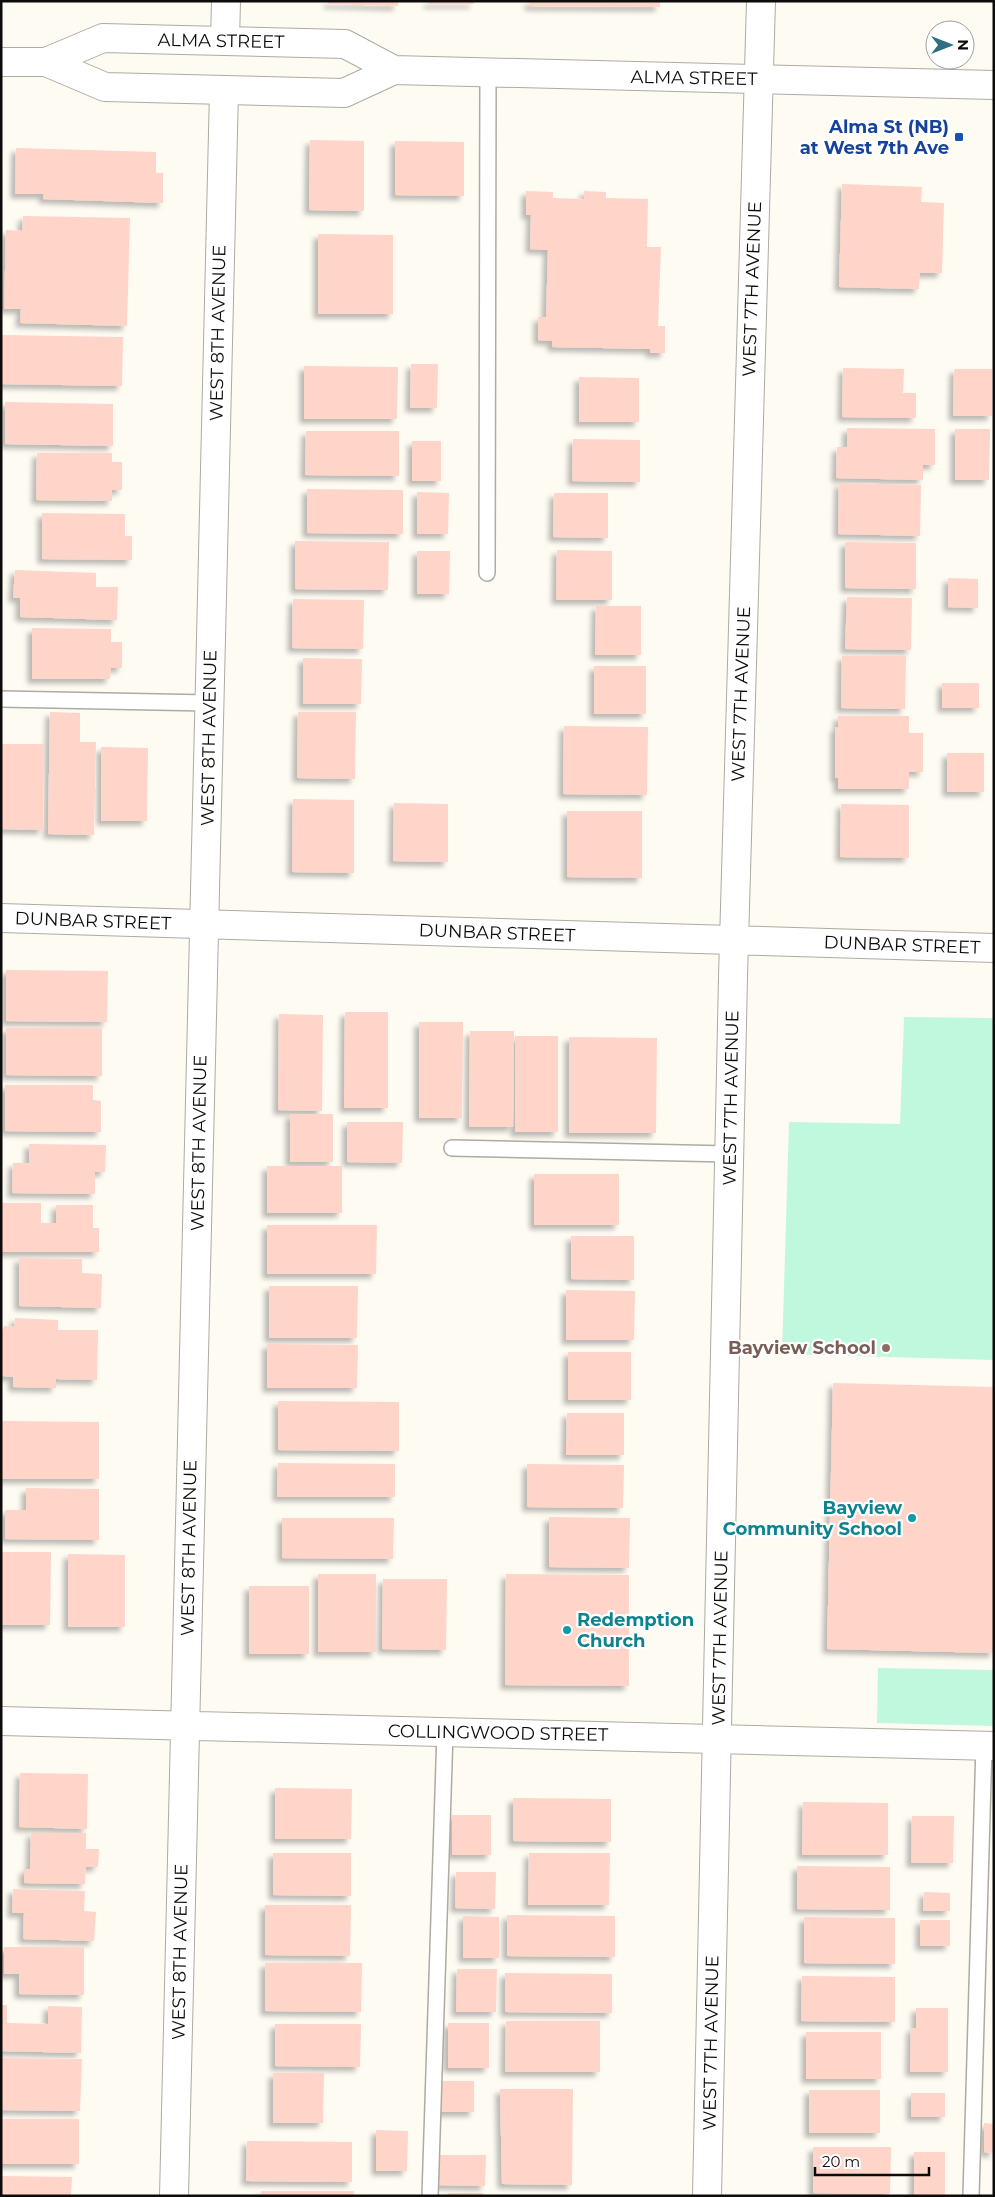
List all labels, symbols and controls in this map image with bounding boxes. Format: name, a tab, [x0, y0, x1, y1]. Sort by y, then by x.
north arrow	[925, 20, 975, 70]
street label: ALMA STREET	[157, 29, 285, 53]
text: N	[954, 39, 972, 51]
street label: ALMA STREET	[630, 66, 758, 90]
place label: Alma St (NB) at West 7th Ave	[800, 116, 949, 159]
marker: Alma St (NB) at West 7th Ave	[953, 131, 965, 143]
street label: WEST 7TH AVENUE	[738, 201, 766, 377]
street label: WEST 8TH AVENUE	[205, 245, 231, 421]
street label: WEST 7TH AVENUE	[727, 606, 755, 782]
street label: WEST 8TH AVENUE	[196, 650, 222, 826]
street label: DUNBAR STREET	[14, 907, 172, 935]
street label: DUNBAR STREET	[418, 919, 576, 947]
street label: DUNBAR STREET	[823, 931, 981, 959]
street label: WEST 7TH AVENUE	[718, 1010, 744, 1186]
street label: WEST 8TH AVENUE	[186, 1055, 212, 1231]
place label: Bayview School	[728, 1337, 876, 1359]
marker: Bayview School	[880, 1342, 892, 1354]
street label: WEST 8TH AVENUE	[176, 1460, 202, 1636]
place label: Bayview Community School	[723, 1497, 902, 1540]
marker: Bayview Community School	[906, 1512, 918, 1524]
street label: WEST 7TH AVENUE	[707, 1550, 733, 1726]
place label: Redemption Church	[577, 1609, 694, 1652]
marker: Redemption Church	[561, 1624, 573, 1636]
street label: COLLINGWOOD STREET	[388, 1720, 609, 1746]
street label: WEST 8TH AVENUE	[167, 1864, 193, 2040]
street label: WEST 7TH AVENUE	[698, 1955, 724, 2131]
scale bar	[815, 2144, 929, 2176]
text: 20 m	[822, 2152, 860, 2171]

